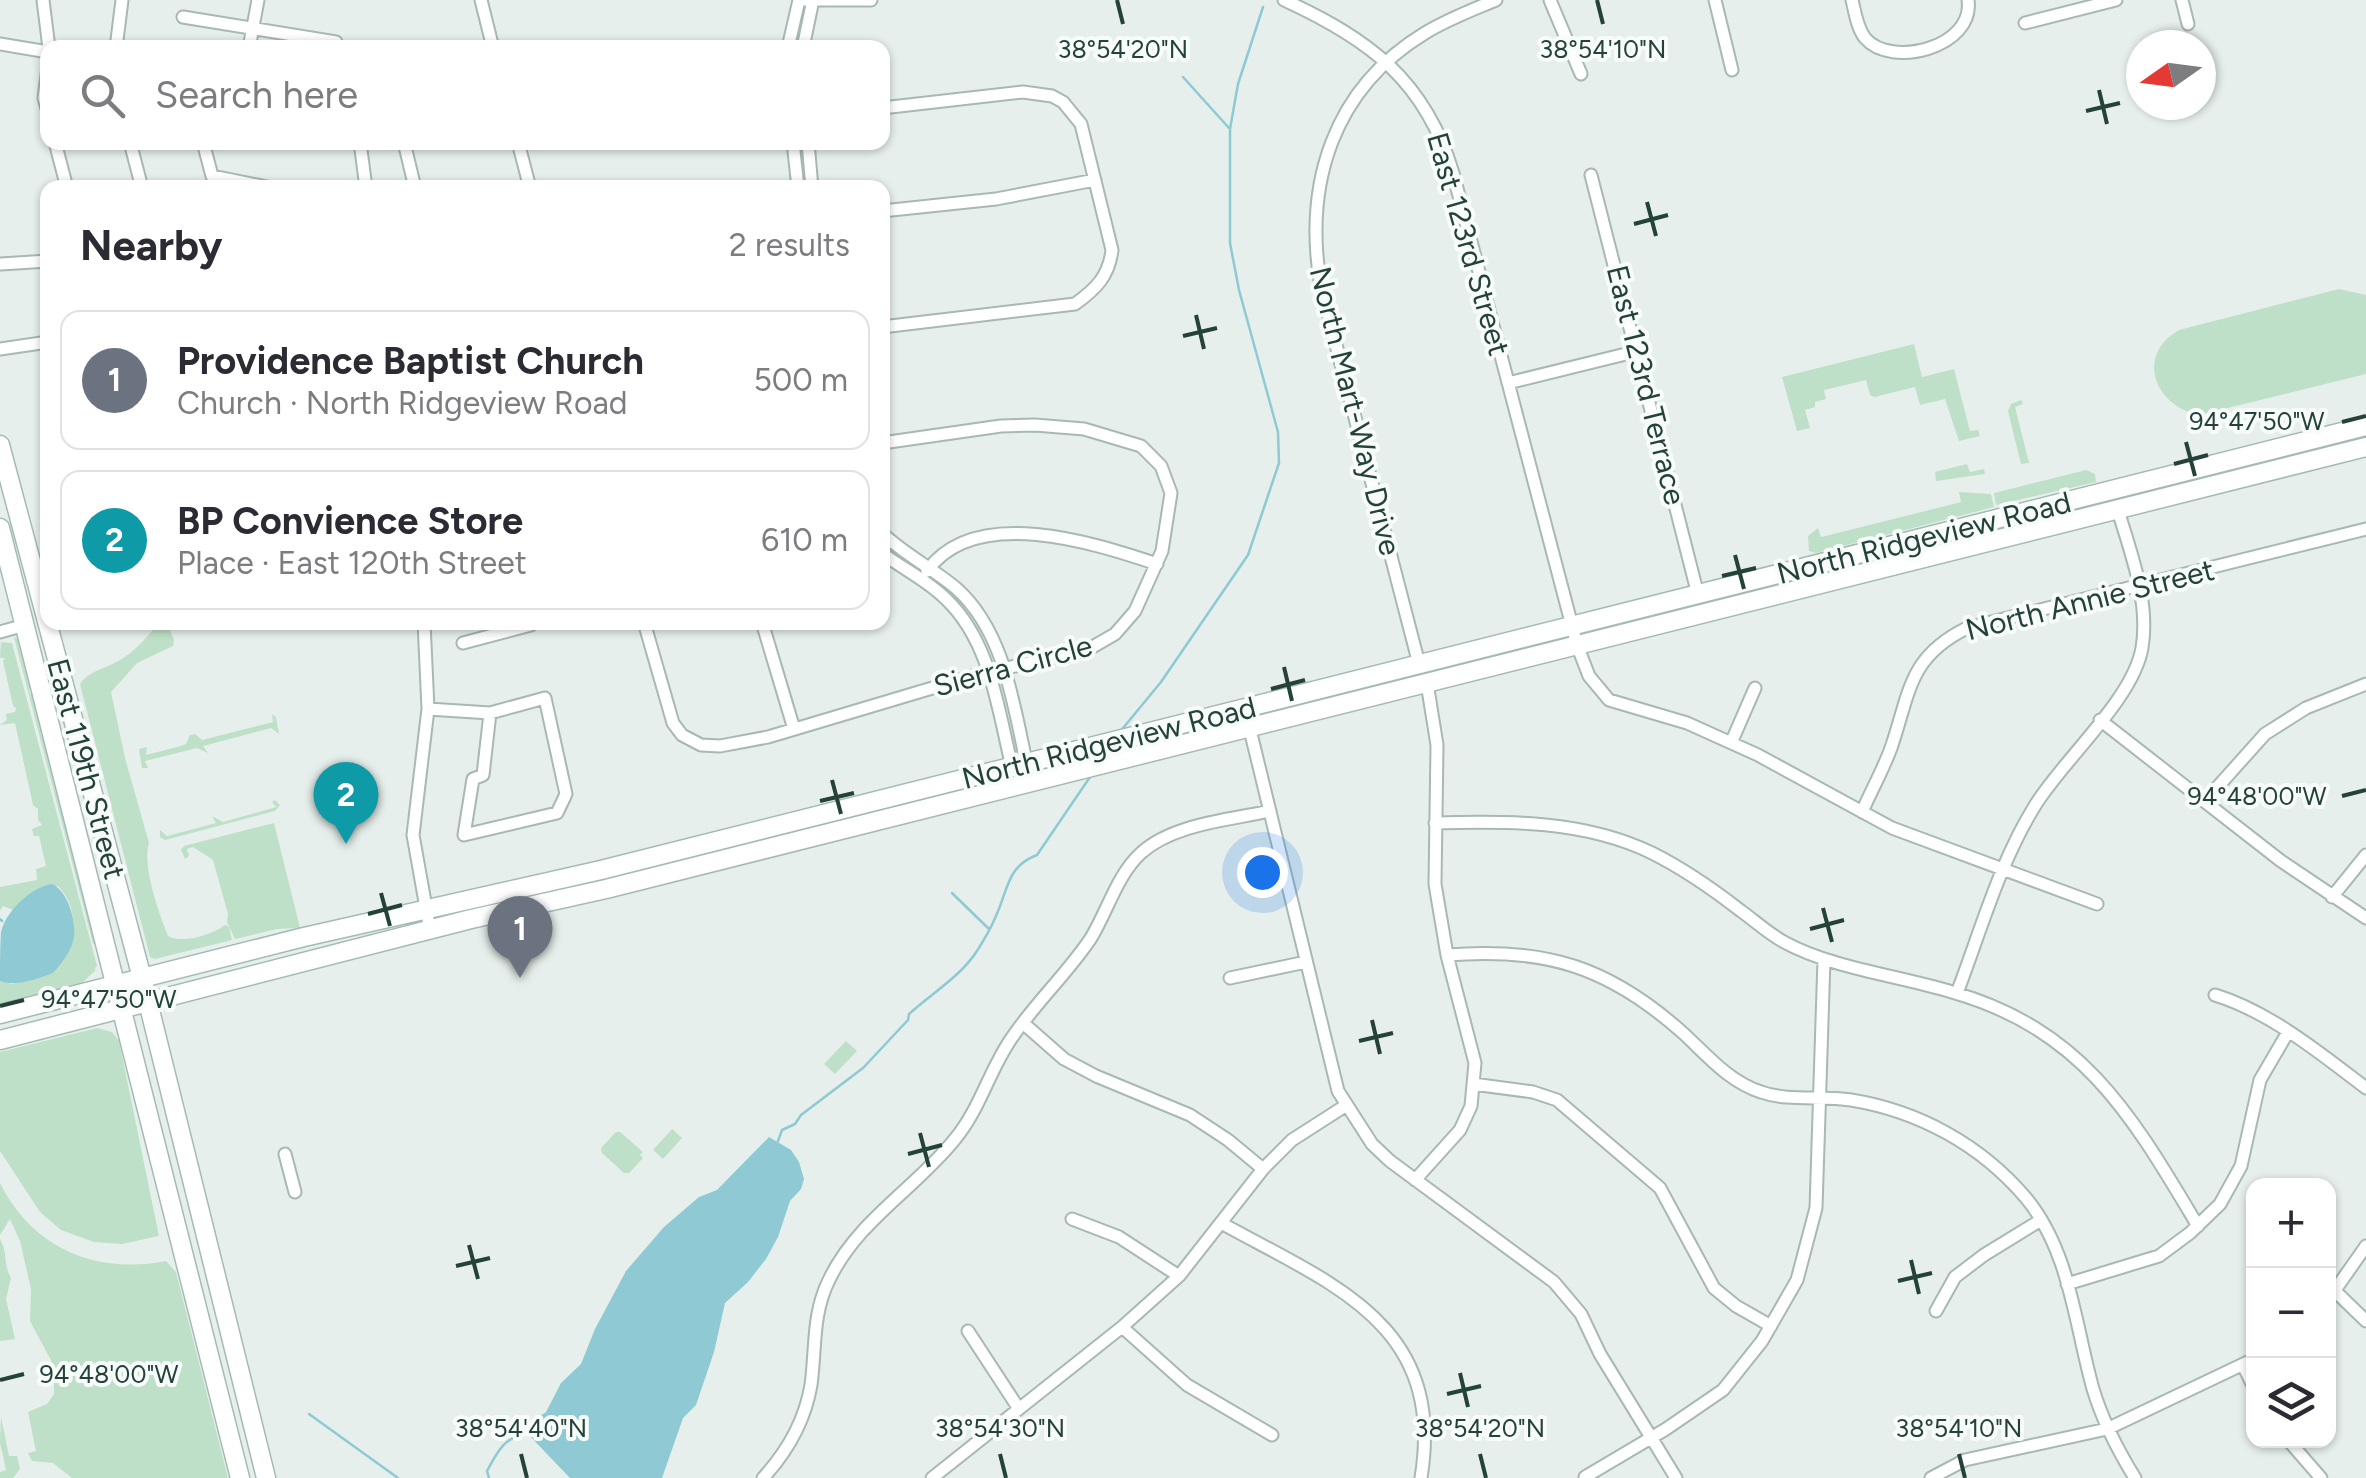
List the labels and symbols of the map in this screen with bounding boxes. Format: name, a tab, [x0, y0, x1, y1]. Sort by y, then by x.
north arrow	[2126, 30, 2216, 120]
text: 38°54'20"N	[1058, 34, 1188, 64]
text: 38°54'10"N	[1540, 34, 1666, 64]
street label: East 123rd Street	[1419, 128, 1518, 360]
street label: East 123rd Terrace	[1599, 261, 1694, 509]
street label: North Mart-Way Drive	[1302, 263, 1409, 559]
text: 94°47'50"W	[2189, 406, 2325, 436]
street label: North Ridgeview Road	[1773, 483, 2075, 592]
street label: North Annie Street	[1962, 551, 2218, 648]
street label: Sierra Circle	[930, 627, 1096, 704]
street label: East 119th Street	[39, 654, 134, 883]
street label: North Ridgeview Road	[958, 688, 1260, 797]
pin: 2	[314, 762, 378, 844]
text: 94°48'00"W	[2188, 781, 2326, 811]
your location	[1237, 847, 1288, 898]
pin: 1	[488, 896, 552, 978]
text: 94°47'50"W	[41, 984, 177, 1014]
text: 94°48'00"W	[40, 1359, 178, 1389]
text: 38°54'40"N	[455, 1413, 587, 1443]
text: 38°54'30"N	[935, 1413, 1065, 1443]
text: 38°54'20"N	[1415, 1413, 1545, 1443]
text: 38°54'10"N	[1896, 1413, 2022, 1443]

